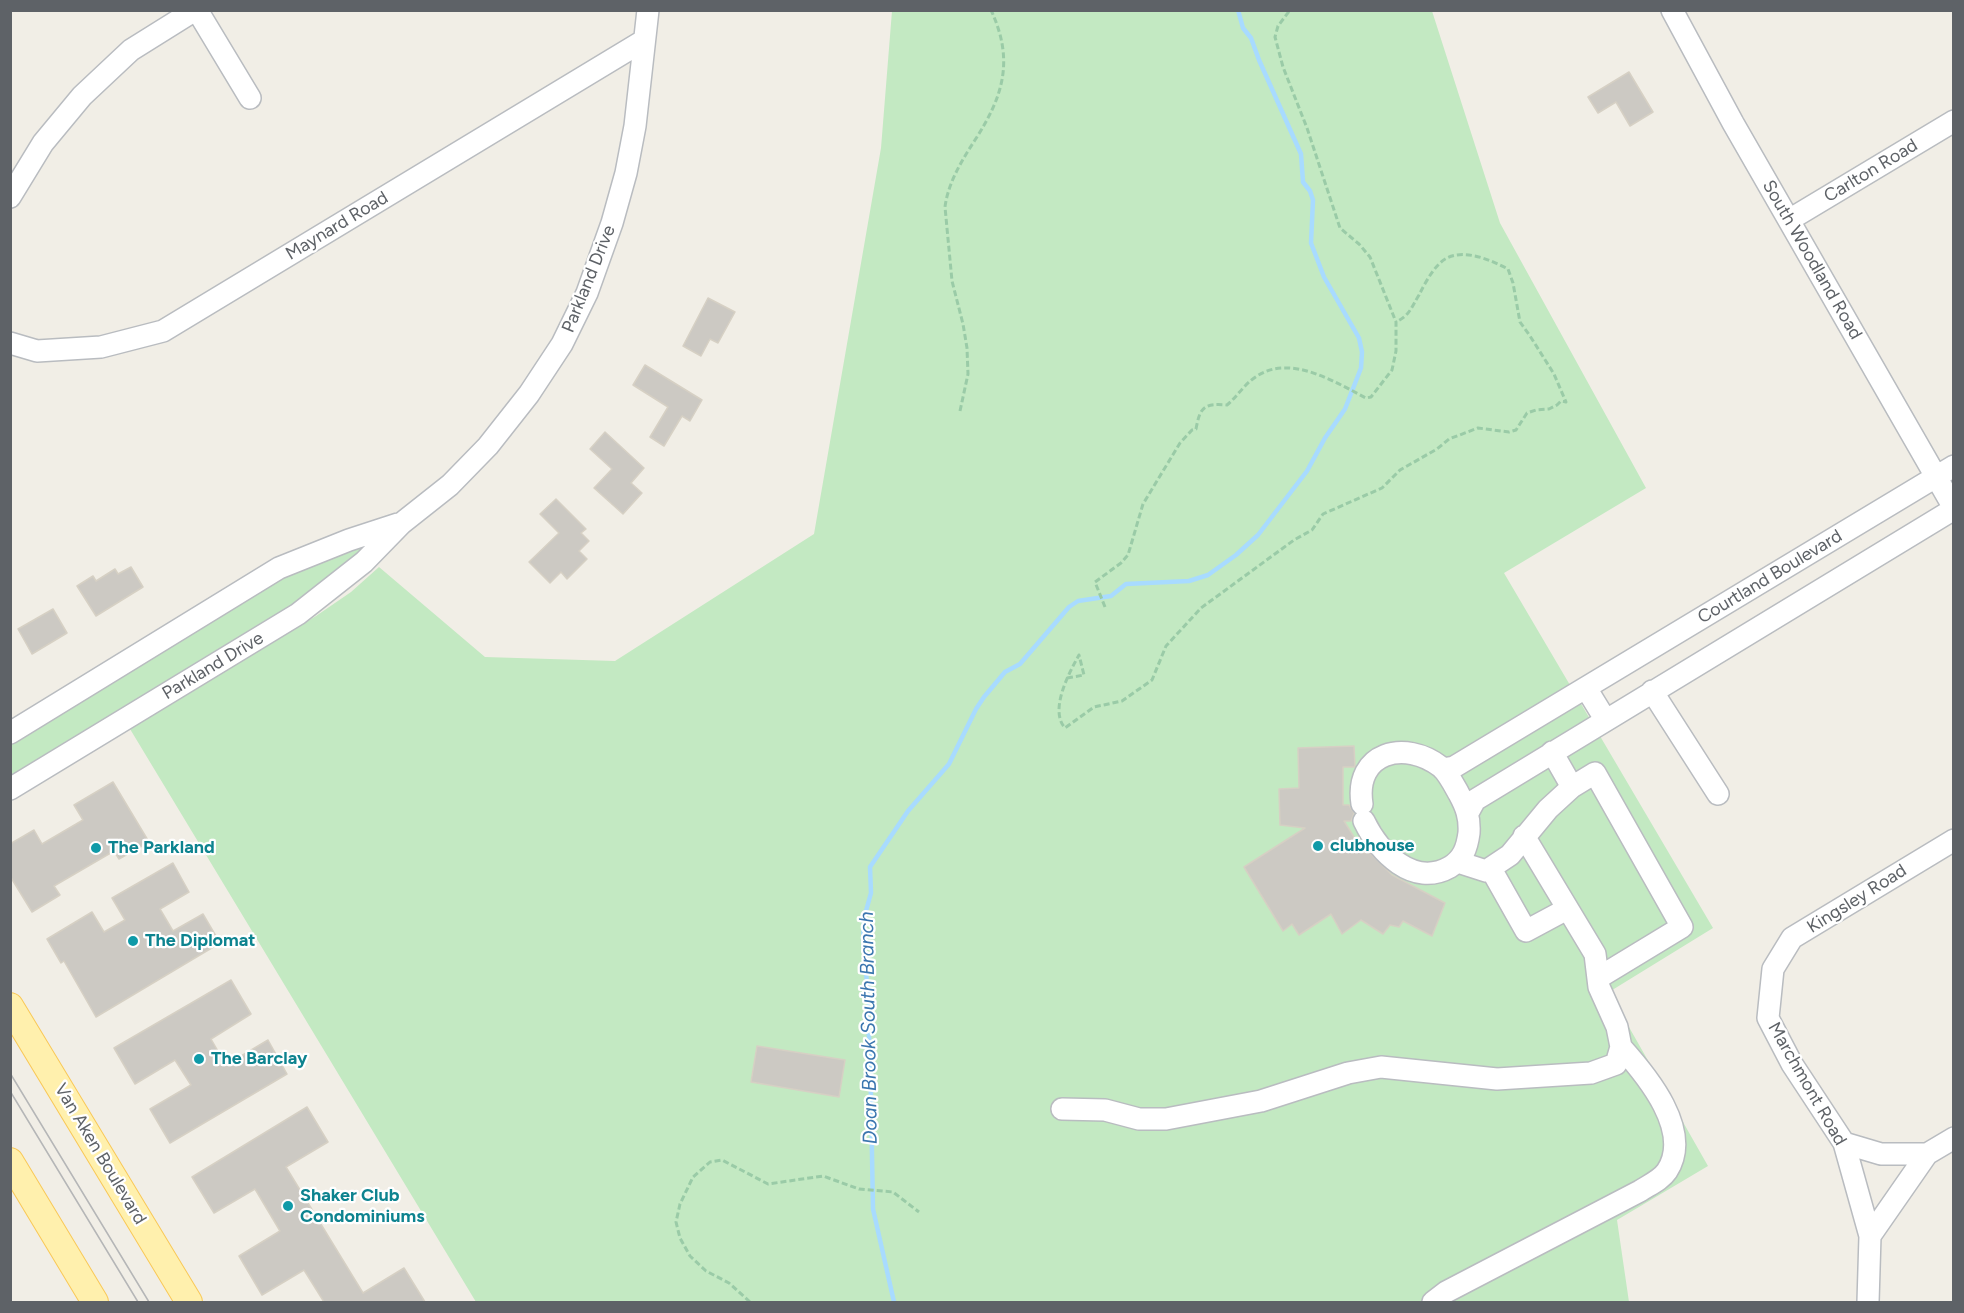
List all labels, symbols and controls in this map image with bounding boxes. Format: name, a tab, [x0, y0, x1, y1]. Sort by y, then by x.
street label: Carlton Road	[1820, 135, 1922, 207]
street label: South Woodland Road	[1758, 176, 1866, 344]
street label: Maynard Road	[282, 187, 392, 265]
street label: Parkland Drive	[558, 222, 620, 336]
street label: Courtland Boulevard	[1694, 525, 1846, 629]
street label: Parkland Drive	[159, 627, 267, 705]
place label: clubhouse	[1330, 835, 1415, 857]
place label: The Parkland	[108, 837, 215, 859]
marker: clubhouse	[1311, 839, 1325, 853]
marker: The Parkland	[89, 841, 103, 855]
street label: Kingsley Road	[1803, 860, 1911, 938]
water label: Doan Brook South Branch	[855, 911, 883, 1145]
place label: The Diplomat	[145, 930, 256, 952]
marker: The Diplomat	[126, 934, 140, 948]
street label: Marchmont Road	[1763, 1019, 1851, 1149]
place label: The Barclay	[211, 1048, 307, 1070]
marker: The Barclay	[192, 1052, 206, 1066]
street label: Van Aken Boulevard	[49, 1080, 151, 1228]
place label: Shaker Club Condominiums	[300, 1185, 425, 1228]
marker: Shaker Club Condominiums	[281, 1199, 295, 1213]

